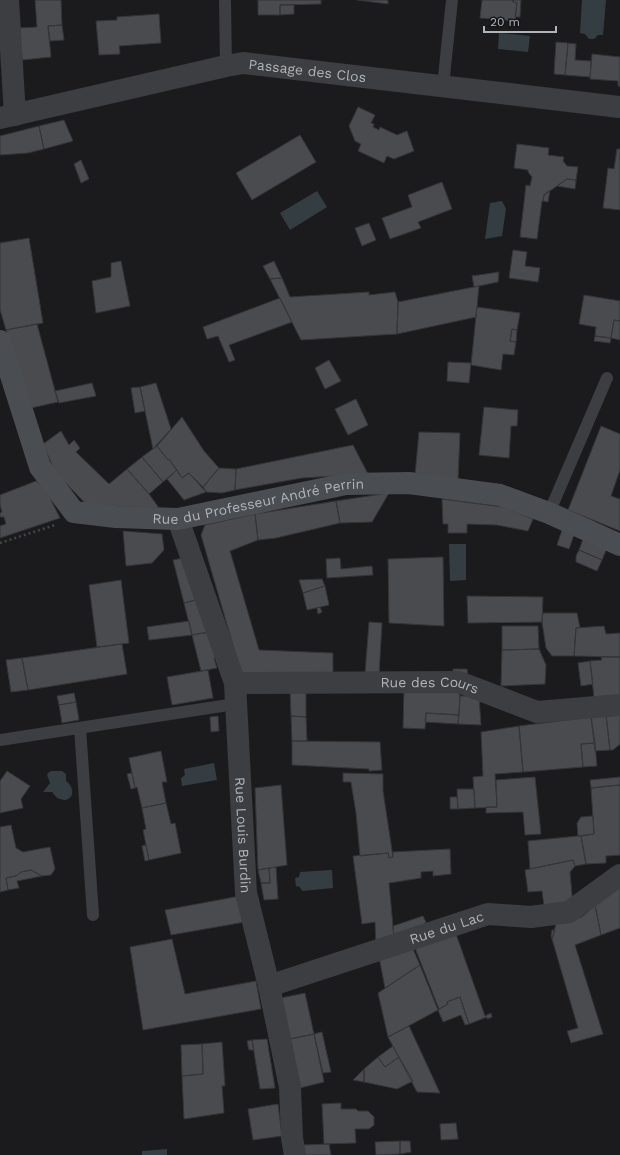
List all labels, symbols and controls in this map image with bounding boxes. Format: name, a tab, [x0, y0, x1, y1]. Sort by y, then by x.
scale bar	[484, 8, 556, 34]
text: 20 m	[490, 15, 520, 29]
street label: Passage des Clos	[248, 56, 367, 85]
street label: Rue du Professeur André Perrin	[152, 476, 364, 527]
street label: Rue des Cours	[380, 674, 481, 697]
street label: Rue Louis Burdin	[232, 777, 254, 894]
street label: Rue du Lac	[408, 908, 486, 947]

